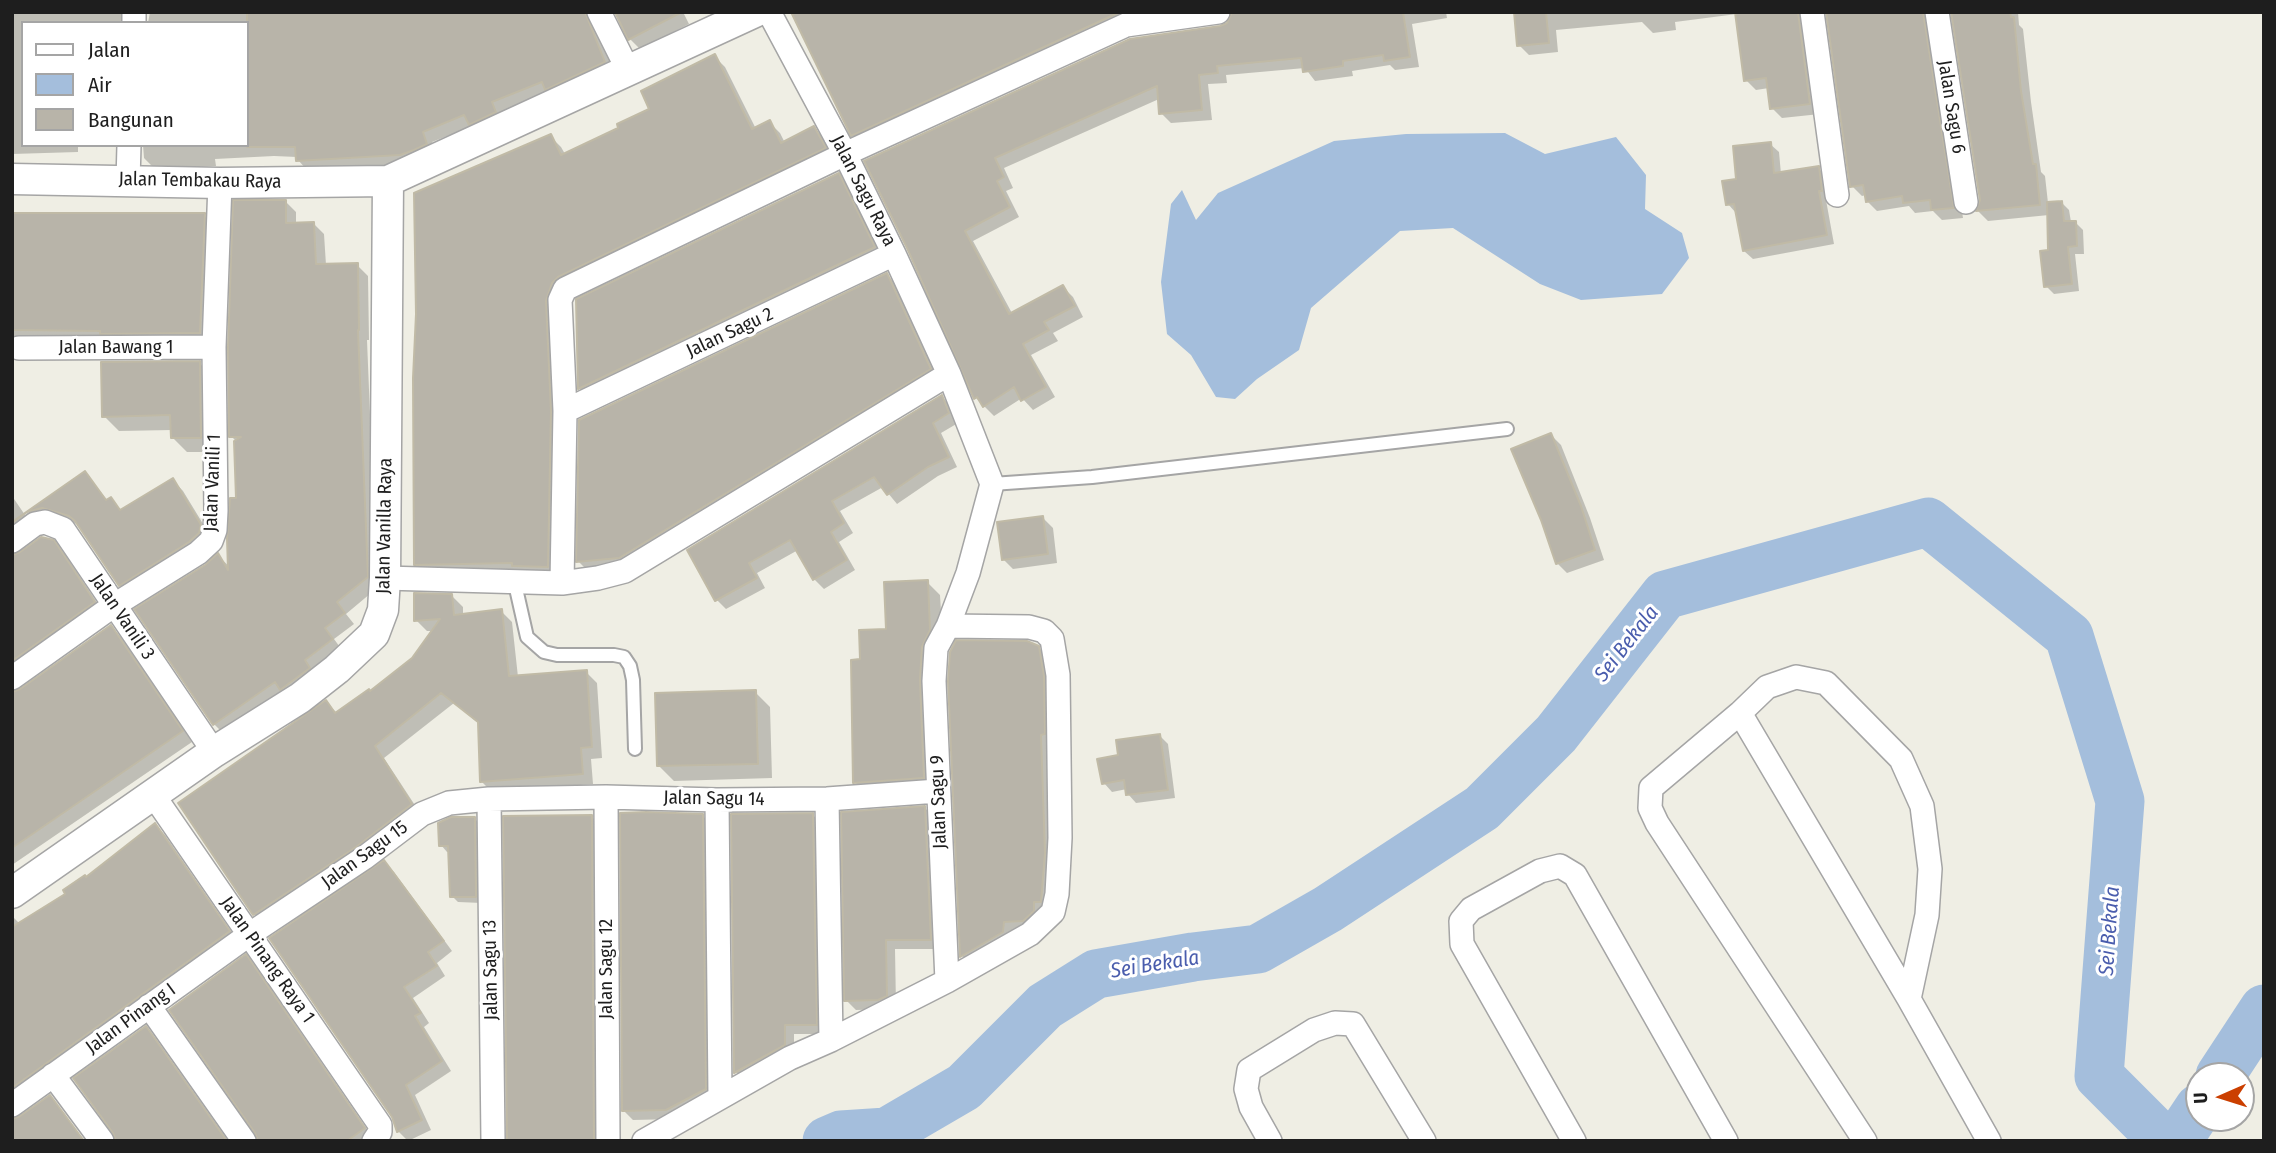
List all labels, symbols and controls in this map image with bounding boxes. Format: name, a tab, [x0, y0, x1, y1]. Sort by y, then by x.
legend	[21, 21, 248, 147]
text: Jalan	[88, 37, 131, 63]
street label: Jalan Sagu 6	[1932, 59, 1970, 155]
text: Air	[88, 72, 112, 98]
text: Bangunan	[88, 107, 174, 133]
street label: Jalan Sagu Raya	[825, 132, 901, 250]
street label: Jalan Tembakau Raya	[118, 168, 282, 194]
street label: Jalan Sagu 2	[683, 303, 777, 363]
street label: Jalan Bawang 1	[59, 337, 173, 359]
street label: Jalan Vanili 1	[200, 434, 226, 532]
street label: Jalan Vanilla Raya	[372, 458, 398, 594]
street label: Jalan Vanili 3	[85, 570, 159, 664]
water label: Sei Bekala	[1590, 601, 1664, 687]
street label: Jalan Sagu 9	[926, 755, 952, 849]
street label: Jalan Sagu 14	[663, 787, 765, 811]
street label: Jalan Sagu 15	[318, 816, 412, 894]
water label: Sei Bekala	[2094, 886, 2126, 976]
street label: Jalan Pinang Raya 1	[215, 892, 319, 1028]
street label: Jalan Sagu 13	[479, 919, 503, 1021]
street label: Jalan Sagu 12	[596, 919, 618, 1019]
water label: Sei Bekala	[1109, 946, 1201, 984]
street label: Jalan Pinang I	[82, 979, 180, 1059]
north arrow	[2185, 1062, 2255, 1132]
text: U	[2189, 1092, 2212, 1104]

